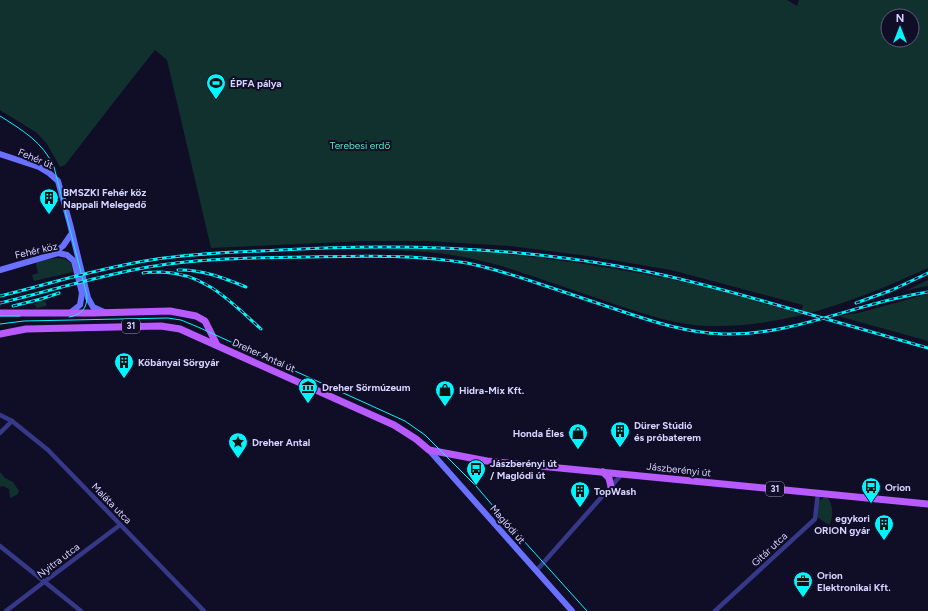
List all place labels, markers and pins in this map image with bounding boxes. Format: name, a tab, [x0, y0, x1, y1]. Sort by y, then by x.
sports icon: ÉPFA pálya	[205, 72, 227, 100]
place label: ÉPFA pálya	[230, 77, 282, 90]
place label: BMSZKI Fehér köz Nappali Melegedő	[63, 186, 146, 211]
building icon: BMSZKI Fehér köz Nappali Melegedő	[38, 187, 60, 215]
building icon: Kőbányai Sörgyár	[113, 351, 135, 379]
place label: Kőbányai Sörgyár	[138, 356, 219, 369]
museum icon: Dreher Sörmúzeum	[297, 376, 319, 404]
shop icon: Hidra-Mix Kft.	[434, 379, 456, 407]
place label: Dreher Sörmúzeum	[322, 381, 411, 394]
place label: Hidra-Mix Kft.	[459, 384, 525, 397]
place label: Dürer Stúdió és próbaterem	[634, 419, 701, 444]
building icon: Dürer Stúdió és próbaterem	[609, 420, 631, 448]
shop icon: Honda Éles	[567, 422, 589, 450]
place label: Honda Éles	[513, 427, 564, 440]
place icon: Dreher Antal	[227, 431, 249, 459]
place label: Dreher Antal	[252, 436, 310, 449]
place label: Jászberényi út / Maglódi út	[490, 457, 557, 482]
bus stop icon: Jászberényi út / Maglódi út	[465, 458, 487, 486]
bus stop icon: Orion	[860, 476, 882, 504]
building icon: TopWash	[569, 480, 591, 508]
place label: Orion	[885, 481, 911, 494]
place label: TopWash	[594, 485, 636, 498]
place label: egykori ORION gyár	[814, 512, 870, 537]
building icon: egykori ORION gyár	[873, 513, 895, 541]
place label: Orion Elektronikai Kft.	[817, 569, 891, 594]
office icon: Orion Elektronikai Kft.	[792, 570, 814, 598]

